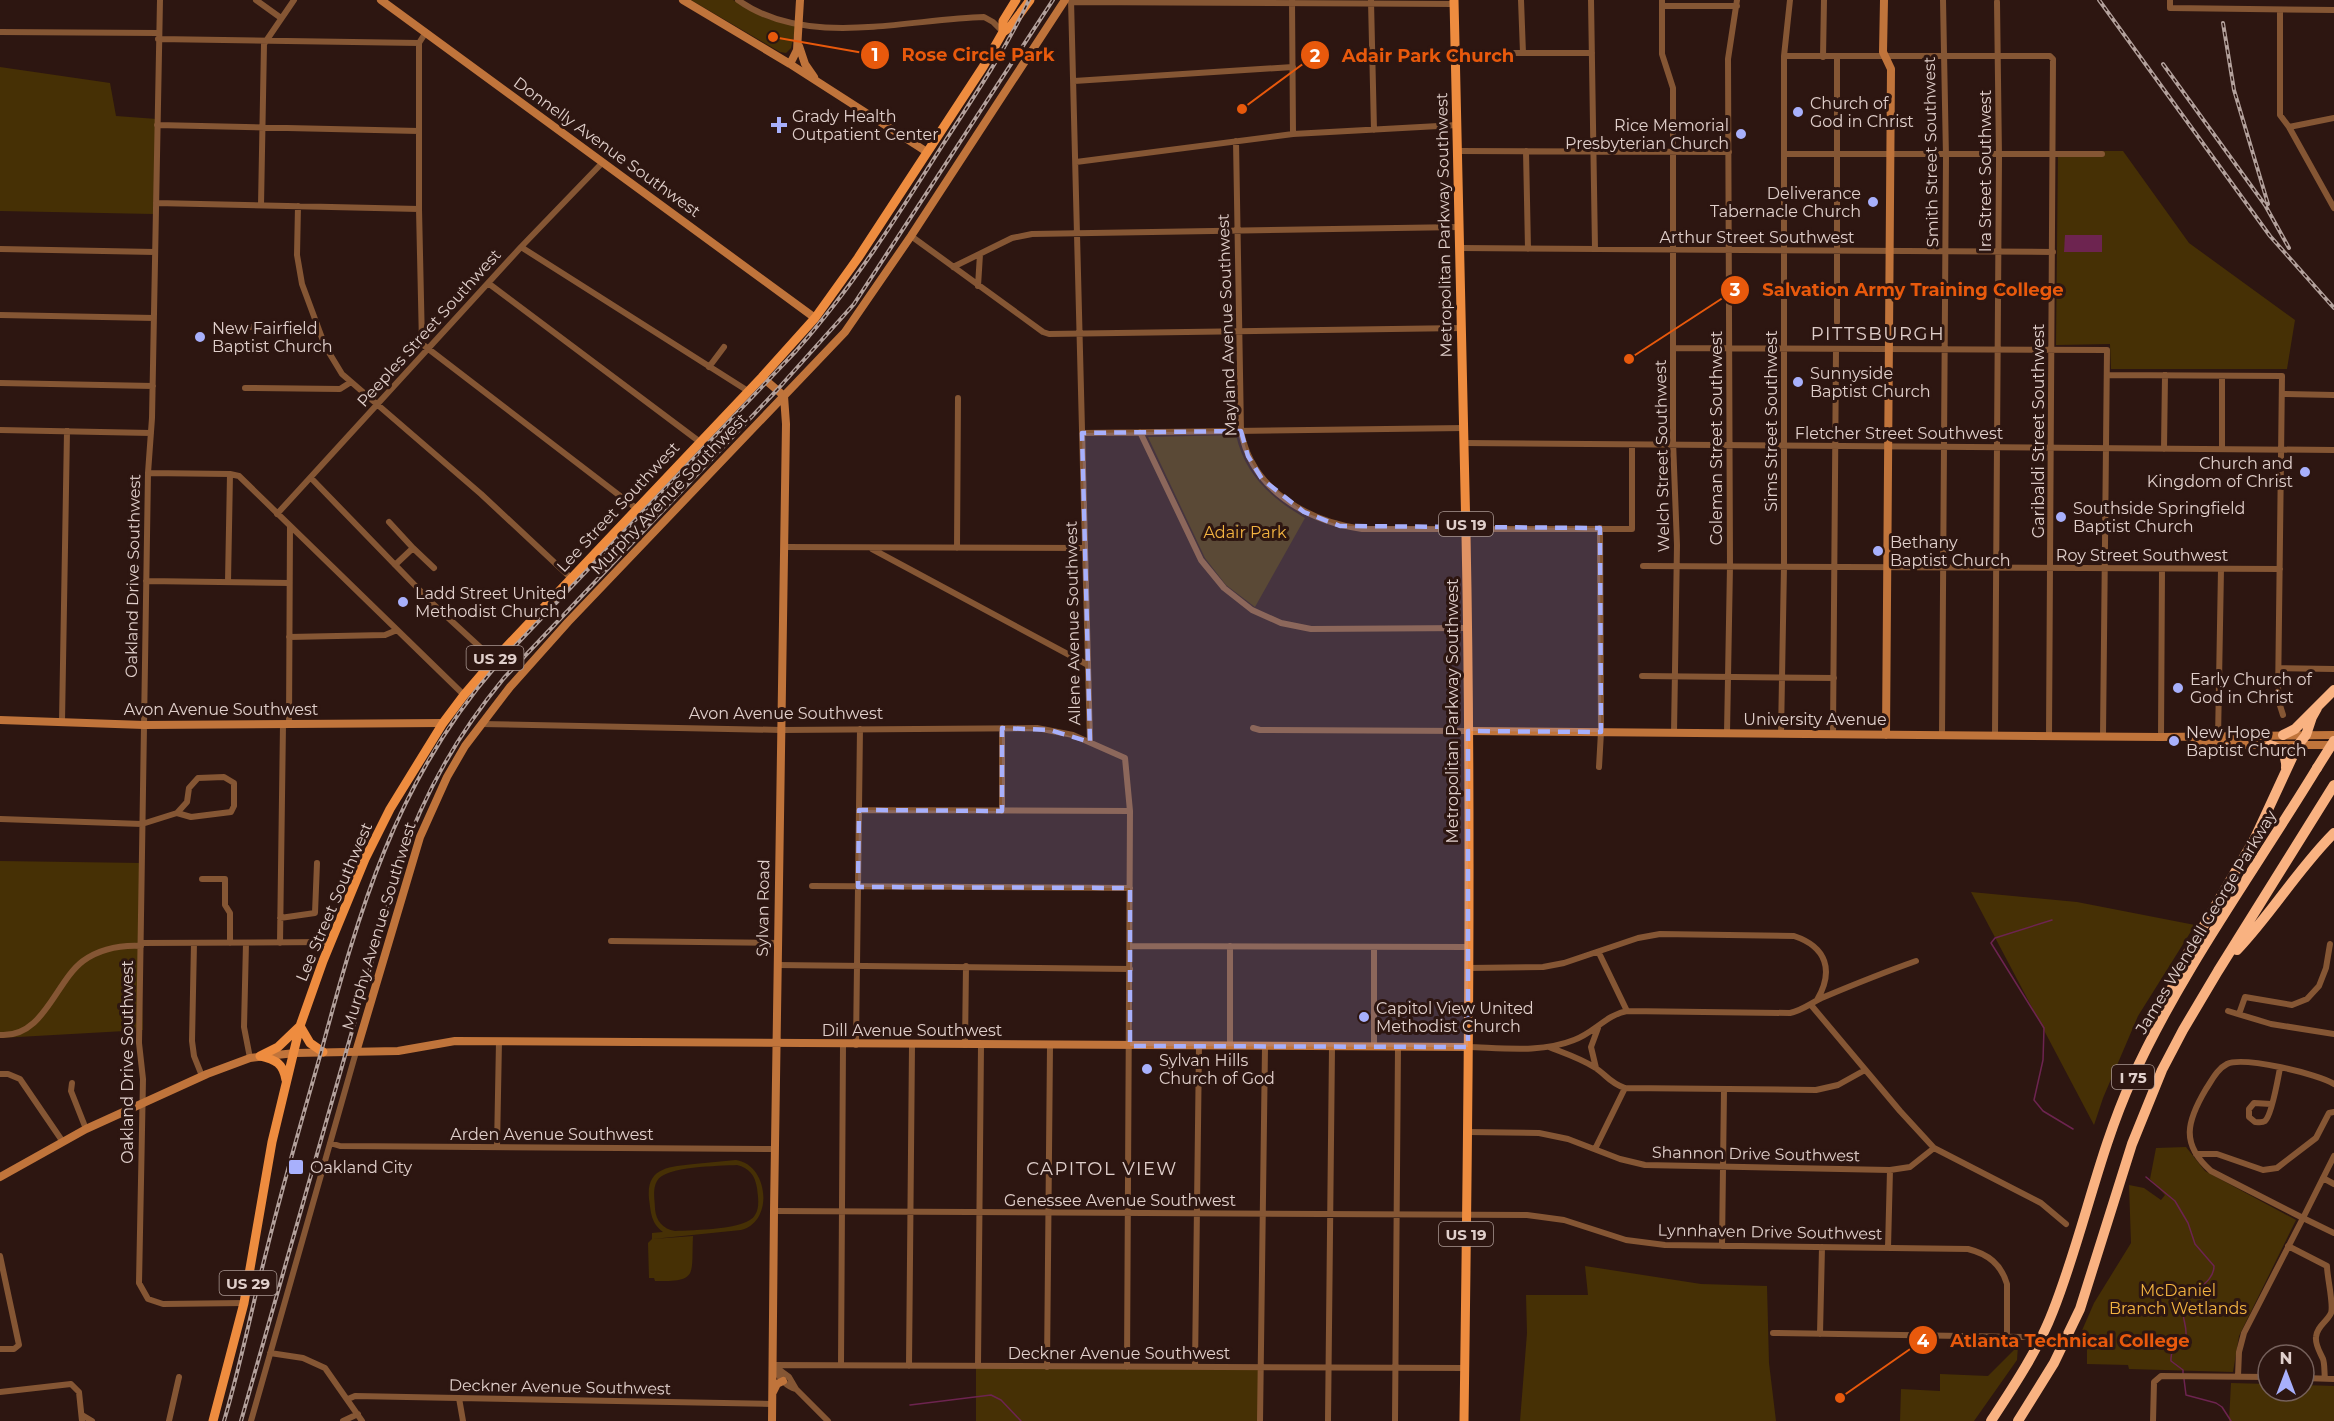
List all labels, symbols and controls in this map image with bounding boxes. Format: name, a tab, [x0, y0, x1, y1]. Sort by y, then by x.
callout: Rose Circle Park	[860, 37, 1067, 73]
callout: Adair Park Church	[1300, 37, 1527, 73]
text: 1	[871, 44, 879, 66]
text: Rose Circle Park	[901, 44, 1055, 66]
text: 2	[1310, 45, 1321, 67]
text: Adair Park Church	[1341, 45, 1514, 67]
street label: Smith Street Southwest	[1920, 56, 1942, 247]
street label: Donnelly Avenue Southwest	[510, 73, 704, 221]
street label: Ira Street Southwest	[1976, 89, 1995, 252]
street label: Metropolitan Parkway Southwest	[1432, 92, 1456, 358]
place label: Church of God in Christ	[1810, 94, 1914, 131]
marker: Church of God in Christ	[1791, 105, 1805, 119]
place label: Grady Health Outpatient Center	[792, 107, 939, 144]
marker: Grady Health Outpatient Center	[770, 116, 788, 134]
place label: Rice Memorial Presbyterian Church	[1565, 116, 1729, 153]
marker: Rice Memorial Presbyterian Church	[1734, 127, 1748, 141]
place label: Deliverance Tabernacle Church	[1710, 184, 1861, 221]
marker: Deliverance Tabernacle Church	[1866, 195, 1880, 209]
street label: Mayland Avenue Southwest	[1214, 213, 1240, 437]
street label: Arthur Street Southwest	[1660, 228, 1855, 247]
street label: Peeples Street Southwest	[353, 245, 505, 411]
callout: Salvation Army Training College	[1720, 272, 2075, 308]
text: 3	[1729, 279, 1741, 301]
text: Salvation Army Training College	[1762, 279, 2064, 301]
place label: New Fairfield Baptist Church	[212, 319, 332, 356]
district label: PITTSBURGH	[1811, 323, 1945, 345]
street label: Garibaldi Street Southwest	[2029, 323, 2048, 538]
marker: New Fairfield Baptist Church	[193, 330, 207, 344]
street label: Coleman Street Southwest	[1707, 330, 1726, 545]
street label: Sims Street Southwest	[1762, 330, 1781, 512]
street label: Welch Street Southwest	[1651, 359, 1673, 553]
place label: Sunnyside Baptist Church	[1810, 364, 1930, 401]
marker: Sunnyside Baptist Church	[1791, 375, 1805, 389]
street label: Murphy Avenue Southwest	[587, 409, 751, 579]
street label: Fletcher Street Southwest	[1795, 424, 2004, 443]
street label: Lee Street Southwest	[553, 438, 684, 576]
place label: Church and Kingdom of Christ	[2147, 454, 2293, 491]
marker: Church and Kingdom of Christ	[2298, 465, 2312, 479]
street label: Oakland Drive Southwest	[122, 473, 144, 678]
place label: Southside Springfield Baptist Church	[2073, 499, 2245, 536]
marker: Southside Springfield Baptist Church	[2054, 510, 2068, 524]
road number: US 19	[1439, 512, 1493, 536]
street label: Allene Avenue Southwest	[1062, 520, 1084, 725]
park label: Adair Park	[1203, 523, 1287, 542]
place label: Bethany Baptist Church	[1890, 533, 2010, 570]
marker: Bethany Baptist Church	[1871, 544, 1885, 558]
street label: Roy Street Southwest	[2056, 546, 2229, 565]
street label: Metropolitan Parkway Southwest	[1443, 578, 1462, 844]
place label: Ladd Street United Methodist Church	[415, 584, 567, 621]
marker: Ladd Street United Methodist Church	[396, 595, 410, 609]
road number: US 29	[466, 646, 524, 670]
place label: Early Church of God in Christ	[2190, 670, 2312, 707]
marker: Early Church of God in Christ	[2171, 681, 2185, 695]
street label: Avon Avenue Southwest	[124, 700, 319, 719]
street label: Avon Avenue Southwest	[689, 704, 884, 723]
street label: University Avenue	[1743, 710, 1887, 729]
place label: New Hope Baptist Church	[2186, 723, 2306, 760]
marker: New Hope Baptist Church	[2167, 734, 2181, 748]
street label: James Wendell George Parkway	[2131, 806, 2281, 1038]
street label: Lee Street Southwest	[292, 819, 376, 984]
street label: Murphy Avenue Southwest	[338, 819, 420, 1032]
street label: Sylvan Road	[753, 859, 773, 957]
street label: Oakland Drive Southwest	[118, 960, 137, 1164]
place label: Capitol View United Methodist Church	[1376, 999, 1534, 1036]
marker: Capitol View United Methodist Church	[1357, 1010, 1371, 1024]
street label: Dill Avenue Southwest	[822, 1021, 1003, 1040]
place label: Sylvan Hills Church of God	[1159, 1051, 1275, 1088]
marker: Sylvan Hills Church of God	[1140, 1062, 1154, 1076]
road number: I 75	[2112, 1065, 2154, 1089]
street label: Arden Avenue Southwest	[450, 1125, 654, 1144]
street label: Shannon Drive Southwest	[1652, 1143, 1861, 1165]
marker: Oakland City	[287, 1158, 305, 1176]
place label: Oakland City	[310, 1158, 412, 1177]
district label: CAPITOL VIEW	[1026, 1158, 1178, 1180]
street label: Genessee Avenue Southwest	[1004, 1191, 1236, 1210]
street label: Lynnhaven Drive Southwest	[1658, 1221, 1883, 1243]
road number: US 19	[1439, 1222, 1493, 1246]
road number: US 29	[220, 1271, 276, 1295]
park label: McDaniel Branch Wetlands	[2109, 1281, 2247, 1318]
callout: Atlanta Technical College	[1908, 1322, 2201, 1358]
text: 4	[1917, 1330, 1930, 1352]
text: Atlanta Technical College	[1949, 1330, 2190, 1352]
north arrow	[2256, 1343, 2316, 1403]
street label: Deckner Avenue Southwest	[1008, 1344, 1231, 1363]
text: N	[2280, 1349, 2292, 1368]
street label: Deckner Avenue Southwest	[449, 1376, 672, 1398]

